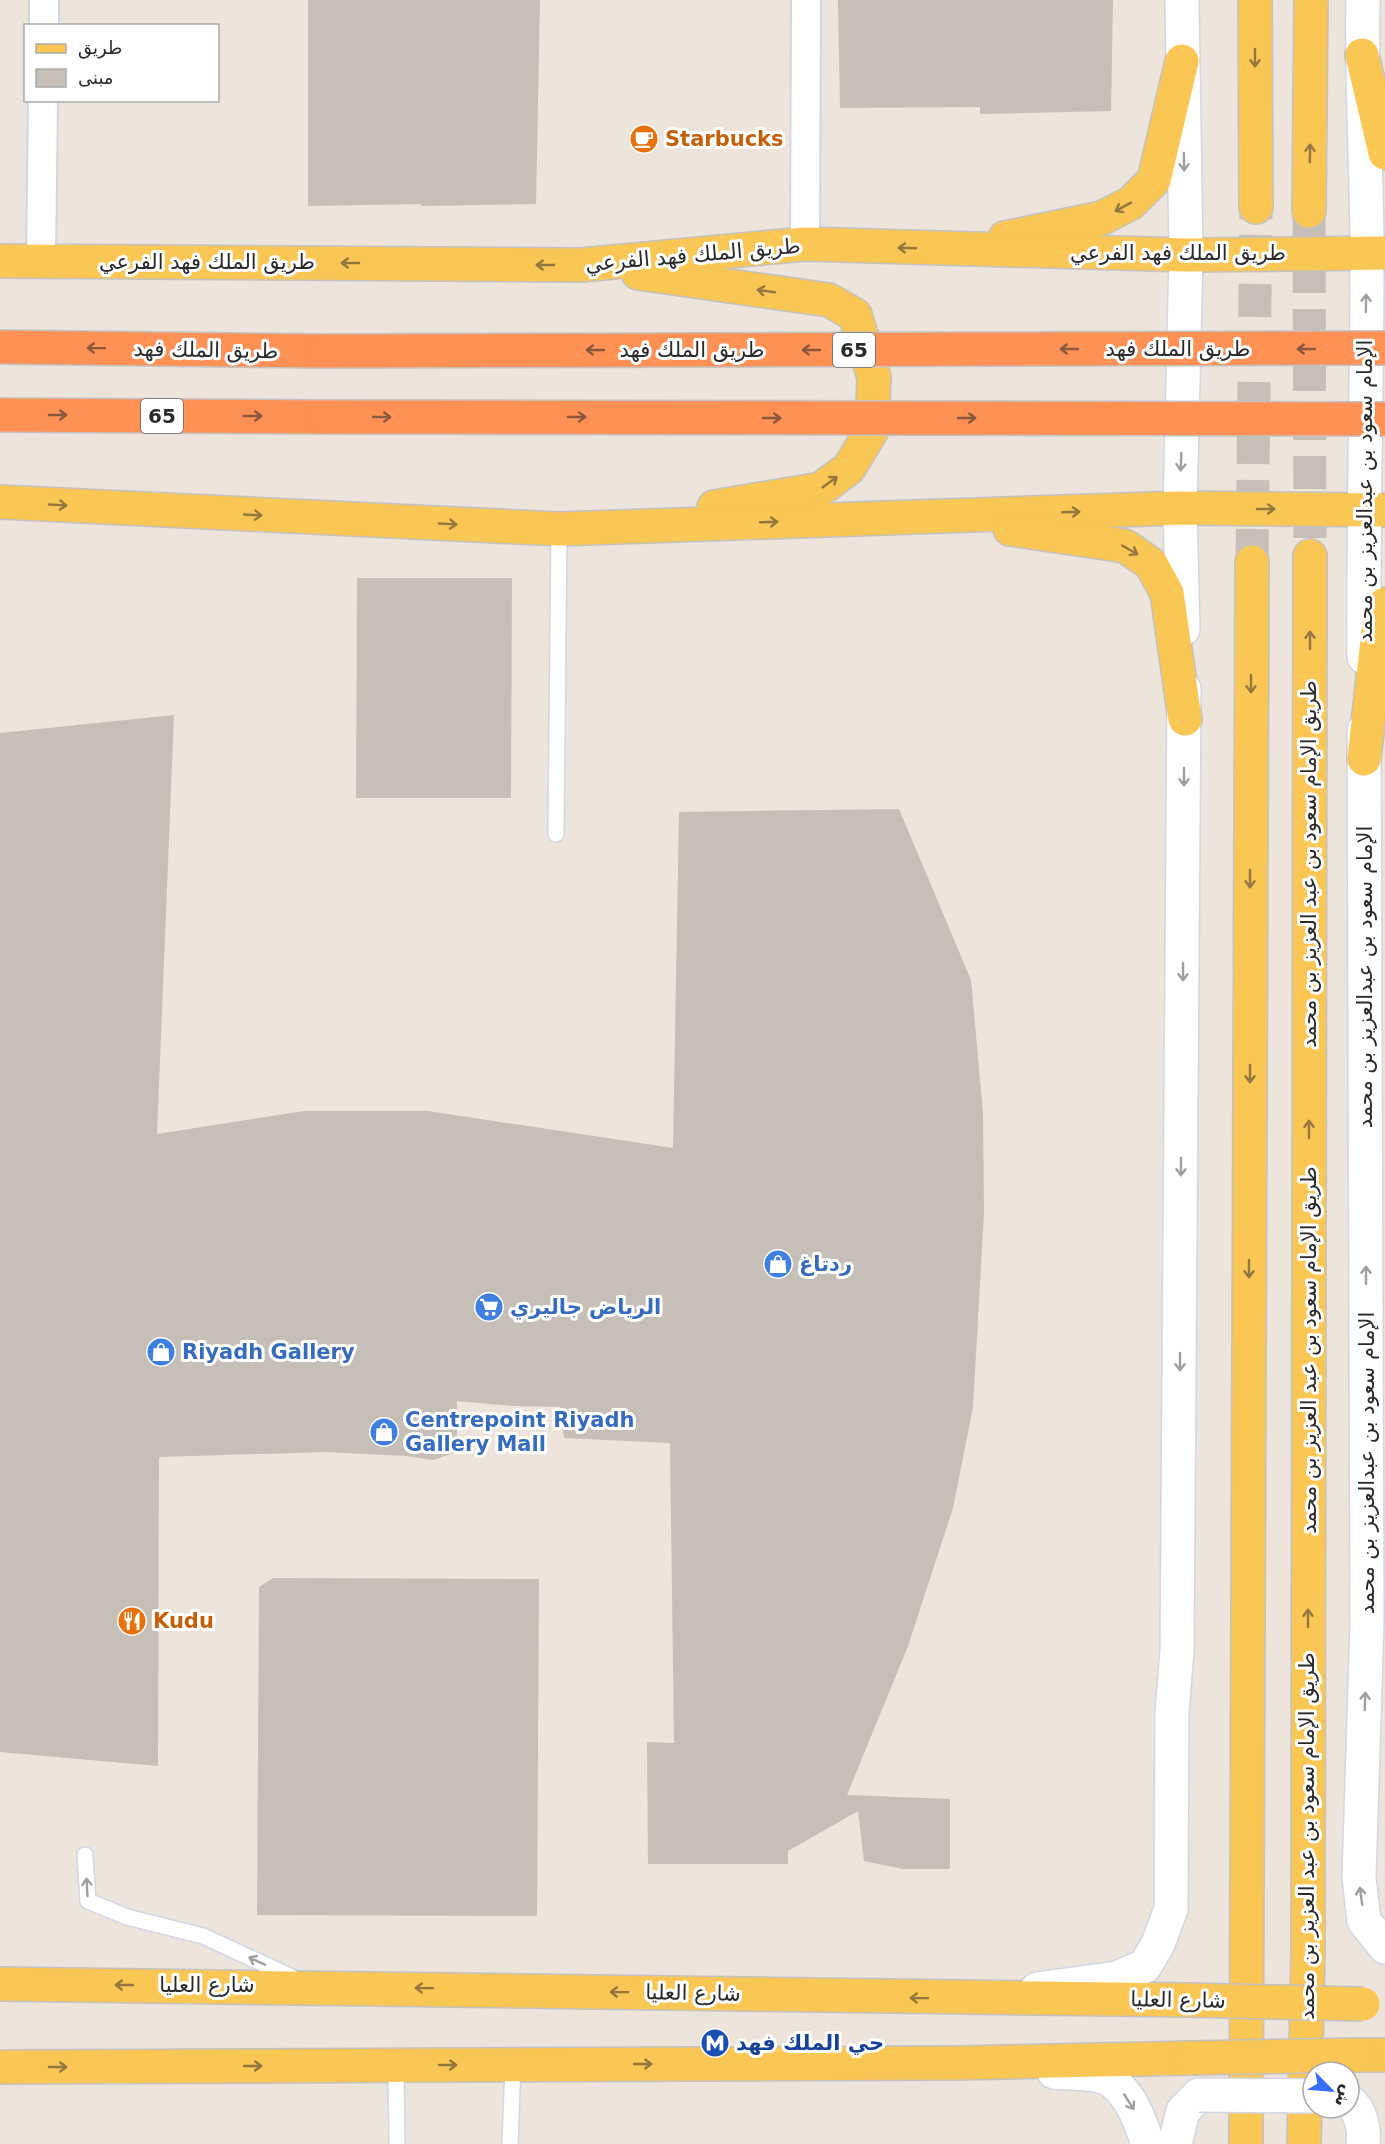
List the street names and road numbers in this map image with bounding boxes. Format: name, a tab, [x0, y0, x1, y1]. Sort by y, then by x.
street label: طريق الملك فهد الفرعي	[584, 234, 802, 276]
street label: طريق الملك فهد الفرعي	[1070, 241, 1286, 265]
street label: طريق الملك فهد الفرعي	[99, 250, 315, 274]
road number: 65	[833, 333, 875, 367]
street label: طريق الملك فهد	[133, 337, 279, 363]
street label: طريق الملك فهد	[1106, 337, 1250, 361]
street label: طريق الملك فهد	[620, 338, 764, 362]
street label: الإمام سعود بن عبدالعزيز بن محمد	[1353, 340, 1377, 642]
road number: 65	[141, 399, 183, 433]
street label: طريق الإمام سعود بن عبد العزيز بن محمد	[1297, 680, 1321, 1048]
street label: الإمام سعود بن عبدالعزيز بن محمد	[1353, 826, 1377, 1128]
street label: طريق الإمام سعود بن عبد العزيز بن محمد	[1297, 1166, 1321, 1534]
street label: الإمام سعود بن عبدالعزيز بن محمد	[1355, 1312, 1379, 1614]
street label: طريق الإمام سعود بن عبد العزيز بن محمد	[1295, 1652, 1319, 2020]
street label: شارع العليا	[159, 1973, 255, 1997]
street label: شارع العليا	[645, 1980, 741, 2006]
street label: شارع العليا	[1130, 1987, 1226, 2013]

